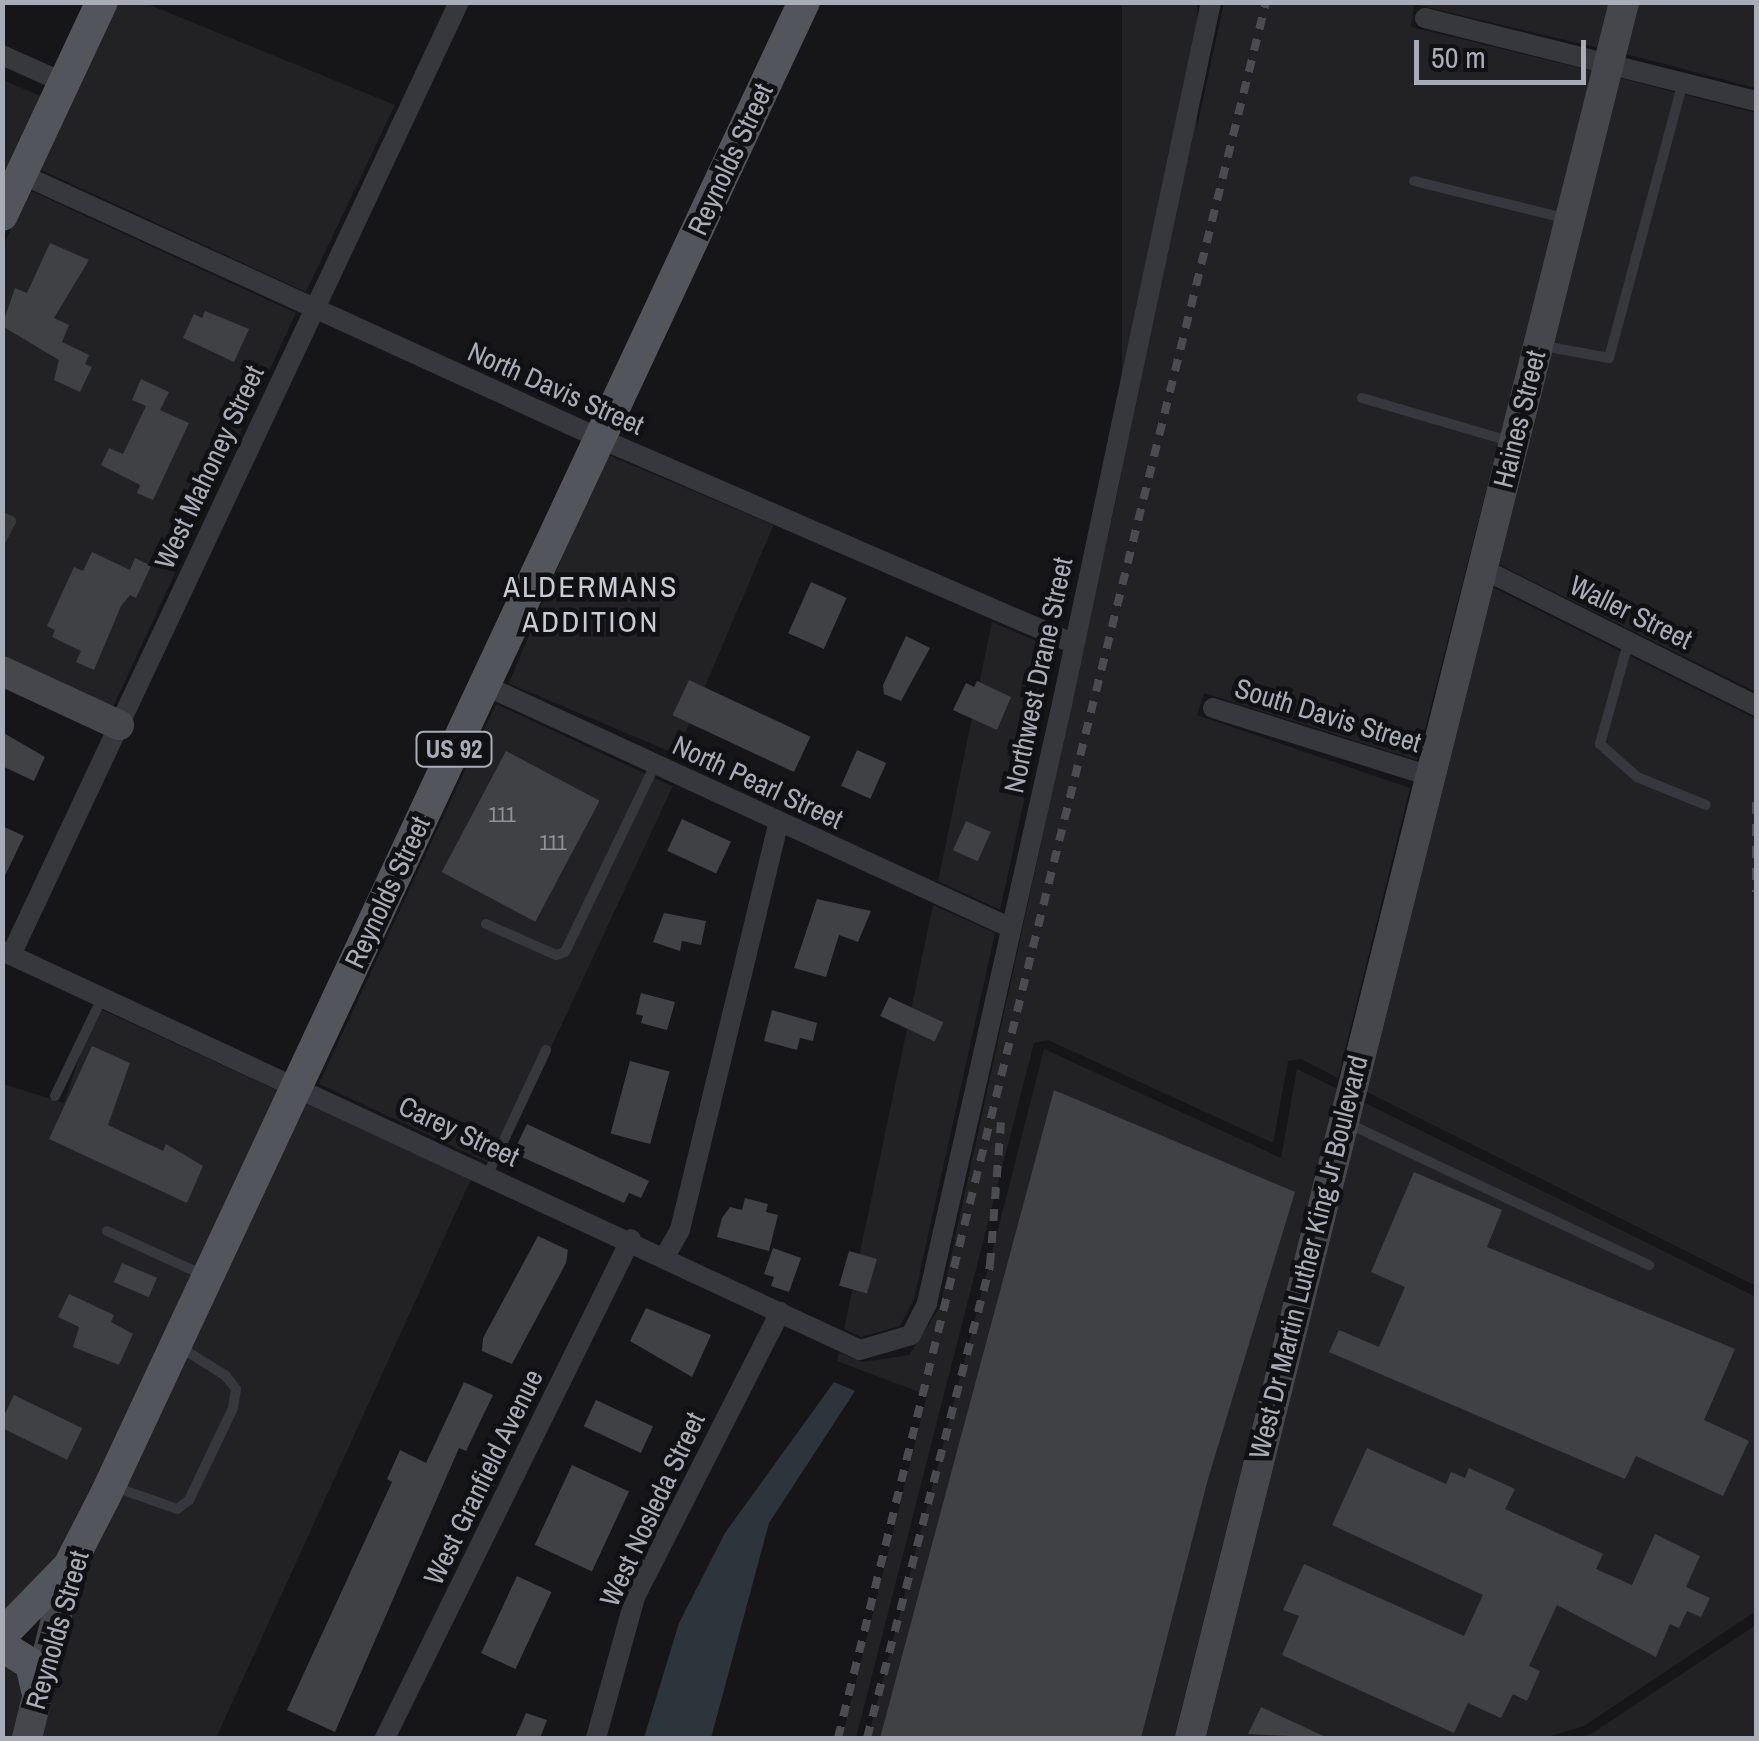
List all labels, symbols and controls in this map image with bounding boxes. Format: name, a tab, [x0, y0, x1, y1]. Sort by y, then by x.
scale bar	[1419, 20, 1592, 82]
text: 50 m	[1431, 37, 1486, 77]
street label: Reynolds Street	[680, 78, 780, 240]
street label: North Davis Street	[463, 334, 649, 442]
street label: Haines Street	[1486, 347, 1552, 491]
street label: West Mahoney Street	[147, 360, 271, 574]
street label: Northwest Drane Street	[997, 554, 1079, 796]
district label: ALDERMANS ADDITION	[503, 568, 679, 638]
street label: Waller Street	[1564, 568, 1698, 656]
street label: South Davis Street	[1231, 671, 1425, 759]
street label: North Pearl Street	[668, 728, 848, 836]
road number: US 92	[414, 729, 494, 769]
house number: 111	[488, 802, 516, 828]
street label: Reynolds Street	[337, 811, 437, 973]
house number: 111	[539, 830, 567, 856]
street label: West Dr Martin Luther King Jr Boulevard	[1242, 1052, 1374, 1462]
street label: Carey Street	[393, 1089, 525, 1173]
street label: West Granfield Avenue	[416, 1363, 550, 1591]
street label: West Nosleda Street	[592, 1407, 712, 1611]
street label: Reynolds Street	[18, 1547, 96, 1713]

